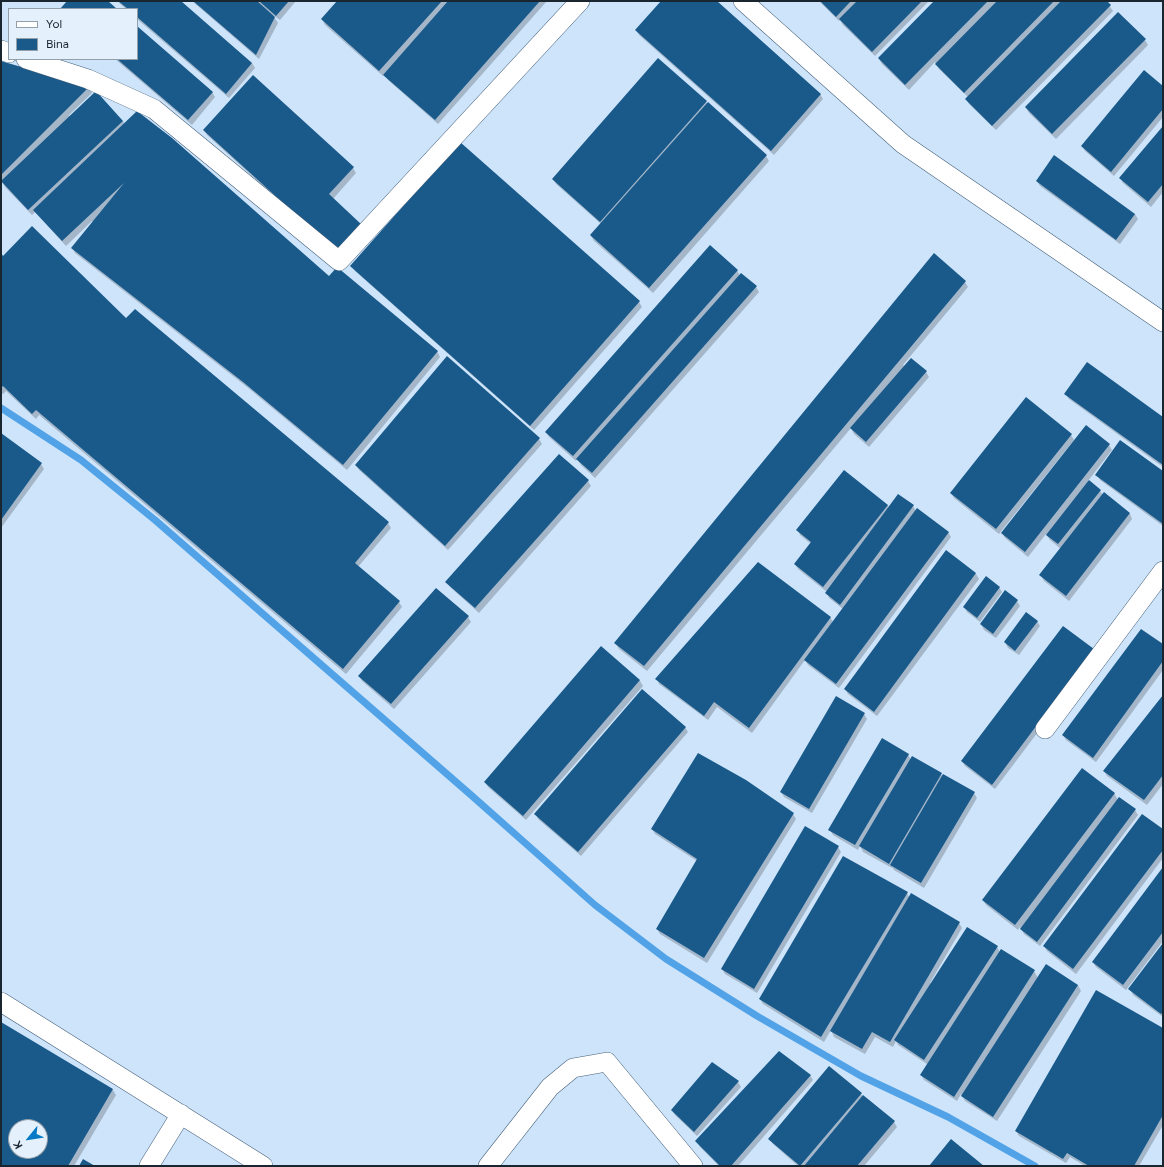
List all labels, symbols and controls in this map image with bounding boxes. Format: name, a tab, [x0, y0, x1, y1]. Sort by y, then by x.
legend	[8, 8, 138, 60]
text: Yol	[46, 17, 62, 31]
text: Bina	[46, 37, 69, 51]
north arrow	[8, 1119, 48, 1159]
text: K	[11, 1138, 26, 1151]

